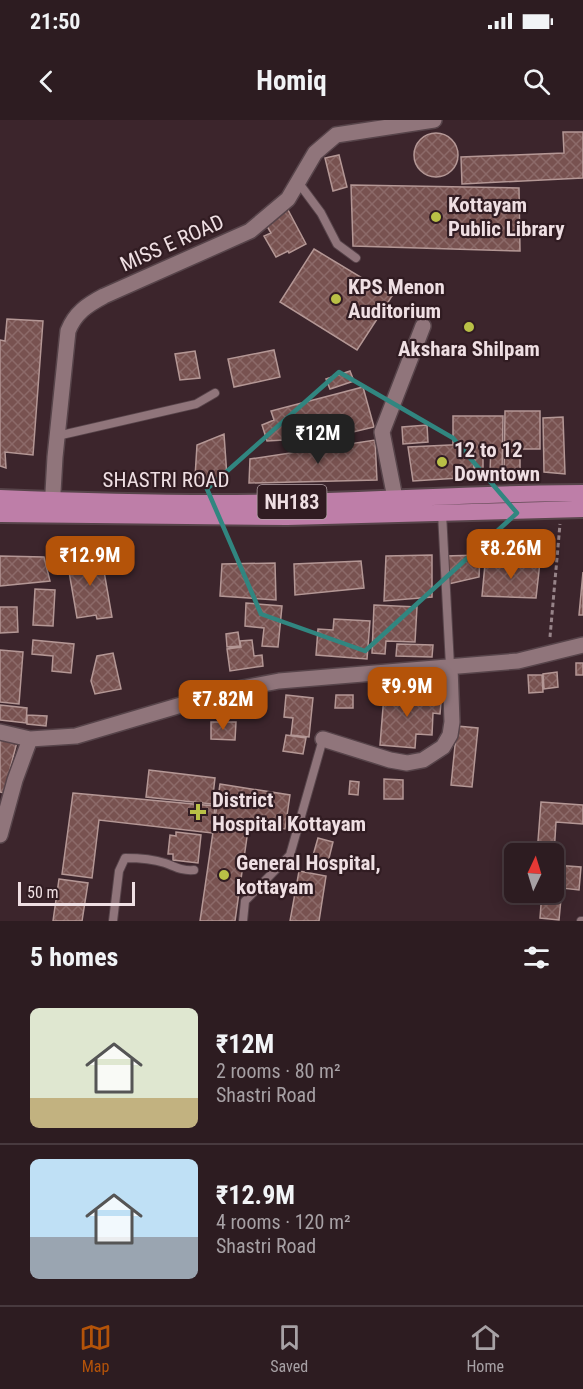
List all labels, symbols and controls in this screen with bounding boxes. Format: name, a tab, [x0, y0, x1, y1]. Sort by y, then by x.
text: 21:50	[30, 9, 81, 34]
icon: back	[30, 65, 63, 98]
text: Homiq	[256, 65, 327, 97]
icon: search	[520, 65, 553, 98]
place label: Kottayam Public Library	[448, 193, 565, 241]
street label: MISS E ROAD	[117, 210, 227, 276]
marker: Kottayam Public Library	[429, 210, 443, 224]
place label: KPS Menon Auditorium	[348, 275, 445, 323]
marker: KPS Menon Auditorium	[329, 292, 343, 306]
marker: Akshara Shilpam	[462, 320, 476, 334]
place label: Akshara Shilpam	[398, 337, 540, 361]
pin: ₹12M	[282, 414, 354, 465]
text: ₹12M	[296, 421, 340, 445]
place label: 12 to 12 Downtown	[454, 438, 540, 486]
marker: 12 to 12 Downtown	[435, 455, 449, 469]
street label: SHASTRI ROAD	[103, 468, 229, 492]
road number: NH183	[258, 485, 326, 519]
pin: ₹8.26M	[462, 529, 560, 580]
pin: ₹12.9M	[41, 536, 139, 587]
text: ₹8.26M	[481, 536, 541, 560]
text: ₹12.9M	[60, 543, 120, 567]
pin: ₹9.9M	[365, 667, 449, 718]
text: ₹9.9M	[382, 674, 432, 698]
pin: ₹7.82M	[174, 680, 272, 731]
text: ₹7.82M	[193, 687, 253, 711]
place label: District Hospital Kottayam	[212, 788, 366, 836]
marker: District Hospital Kottayam	[189, 803, 207, 821]
north arrow	[504, 843, 564, 903]
map controls	[504, 843, 564, 903]
place label: General Hospital, kottayam	[236, 851, 381, 899]
marker: General Hospital, kottayam	[217, 868, 231, 882]
scale bar	[18, 879, 135, 906]
text: 50 m	[27, 883, 59, 902]
icon: filters	[520, 941, 553, 974]
text: 5 homes	[30, 942, 118, 972]
text: ₹12M	[216, 1029, 274, 1059]
icon: home	[78, 1032, 150, 1104]
text: 2 rooms · 80 m²	[216, 1059, 341, 1083]
text: Shastri Road	[216, 1083, 316, 1107]
text: ₹12.9M	[216, 1180, 295, 1210]
icon: home	[78, 1183, 150, 1255]
text: 4 rooms · 120 m²	[216, 1210, 351, 1234]
text: Shastri Road	[216, 1234, 316, 1258]
tab: Map	[79, 1321, 112, 1376]
tab: Saved	[270, 1321, 308, 1376]
tab: Home	[466, 1321, 504, 1376]

